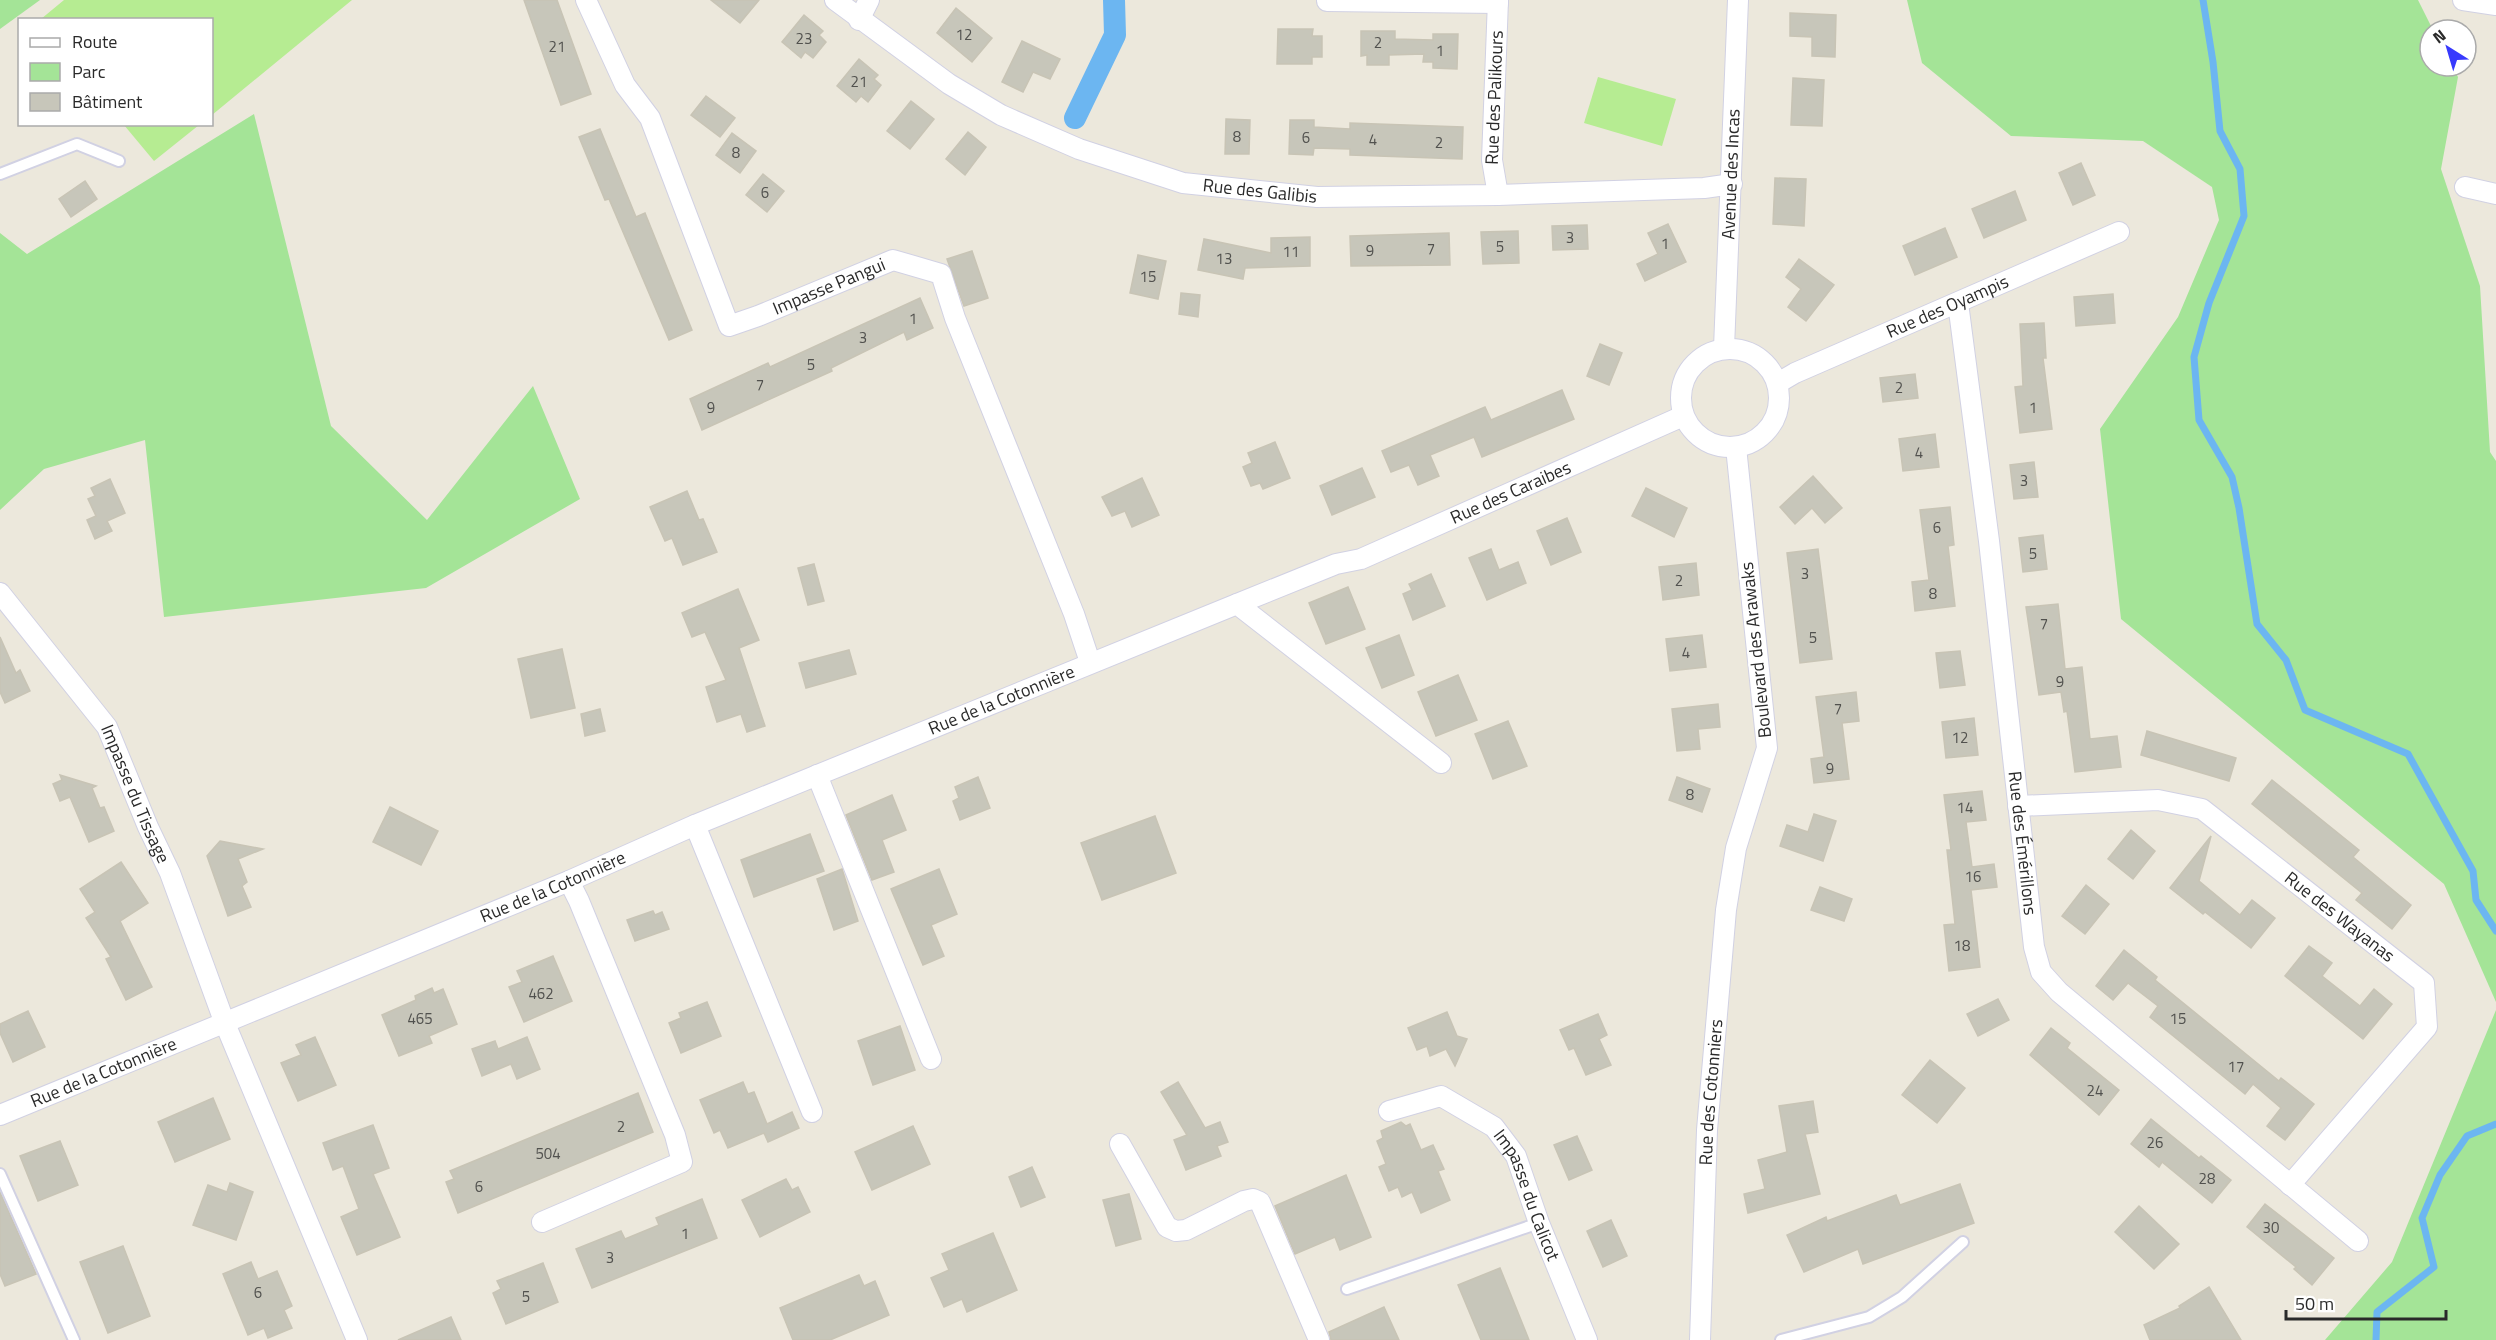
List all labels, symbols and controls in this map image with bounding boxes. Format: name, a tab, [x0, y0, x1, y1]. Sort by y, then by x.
legend	[18, 18, 213, 126]
north arrow	[2418, 18, 2478, 78]
house number: 12	[956, 23, 972, 46]
text: N	[2427, 23, 2451, 49]
house number: 23	[796, 27, 812, 50]
text: Route	[72, 28, 117, 55]
street label: Rue des Palikours	[1478, 30, 1510, 165]
house number: 2	[1374, 31, 1382, 54]
house number: 21	[549, 35, 565, 58]
house number: 1	[1436, 39, 1444, 62]
text: Parc	[72, 58, 106, 85]
house number: 21	[851, 70, 867, 93]
text: Bâtiment	[72, 88, 143, 115]
street label: Avenue des Incas	[1714, 108, 1747, 240]
house number: 8	[1233, 125, 1241, 148]
house number: 6	[1302, 126, 1310, 149]
house number: 4	[1369, 128, 1377, 151]
house number: 2	[1435, 131, 1443, 154]
house number: 8	[732, 141, 740, 164]
street label: Rue des Galibis	[1202, 171, 1318, 210]
house number: 6	[761, 181, 769, 204]
house number: 3	[1566, 226, 1574, 249]
house number: 1	[1661, 232, 1669, 255]
house number: 5	[1496, 235, 1504, 258]
house number: 7	[1427, 237, 1435, 260]
house number: 9	[1366, 239, 1374, 262]
house number: 11	[1283, 240, 1299, 263]
house number: 13	[1216, 247, 1232, 270]
street label: Impasse Pangui	[768, 251, 889, 322]
house number: 15	[1140, 265, 1156, 288]
street label: Rue des Oyampis	[1882, 268, 2013, 345]
house number: 1	[909, 307, 917, 330]
house number: 3	[859, 326, 867, 349]
house number: 5	[807, 353, 815, 376]
house number: 7	[756, 373, 764, 396]
house number: 2	[1895, 376, 1903, 399]
house number: 9	[707, 396, 715, 419]
house number: 1	[2029, 396, 2037, 419]
house number: 4	[1915, 441, 1923, 464]
street label: Rue des Caraibes	[1446, 453, 1575, 531]
house number: 3	[2020, 469, 2028, 492]
house number: 6	[1933, 516, 1941, 539]
house number: 5	[2029, 542, 2037, 565]
street label: Boulevard des Arawaks	[1733, 561, 1778, 739]
house number: 3	[1801, 562, 1809, 585]
house number: 2	[1675, 569, 1683, 592]
house number: 8	[1929, 582, 1937, 605]
house number: 7	[2040, 612, 2048, 635]
house number: 5	[1809, 626, 1817, 649]
house number: 4	[1682, 641, 1690, 664]
street label: Rue de la Cotonnière	[924, 658, 1078, 742]
house number: 9	[2056, 670, 2064, 693]
house number: 7	[1834, 697, 1842, 720]
street label: Impasse du Tissage	[94, 720, 177, 868]
house number: 12	[1952, 726, 1968, 749]
house number: 9	[1826, 757, 1834, 780]
street label: Rue des Émérillons	[2002, 770, 2044, 917]
house number: 8	[1686, 783, 1694, 806]
house number: 14	[1957, 796, 1973, 819]
street label: Rue de la Cotonnière	[476, 844, 630, 929]
house number: 16	[1965, 865, 1981, 888]
street label: Rue des Wayanas	[2279, 865, 2401, 968]
house number: 18	[1954, 934, 1970, 957]
house number: 462	[528, 982, 554, 1005]
house number: 465	[407, 1007, 433, 1030]
house number: 15	[2170, 1007, 2186, 1030]
street label: Rue des Cotonniers	[1692, 1018, 1730, 1166]
street label: Rue de la Cotonnière	[26, 1030, 181, 1114]
house number: 17	[2228, 1055, 2244, 1078]
house number: 24	[2087, 1079, 2103, 1102]
house number: 2	[617, 1115, 625, 1138]
street label: Impasse du Calicot	[1487, 1123, 1567, 1265]
house number: 26	[2147, 1131, 2163, 1154]
house number: 504	[535, 1142, 561, 1165]
house number: 28	[2199, 1167, 2215, 1190]
house number: 6	[475, 1175, 483, 1198]
house number: 30	[2263, 1216, 2279, 1239]
house number: 1	[681, 1222, 689, 1245]
house number: 3	[606, 1246, 614, 1269]
house number: 6	[254, 1281, 262, 1304]
scale bar	[2286, 1283, 2446, 1321]
house number: 5	[522, 1285, 530, 1308]
text: 50 m	[2295, 1290, 2334, 1317]

